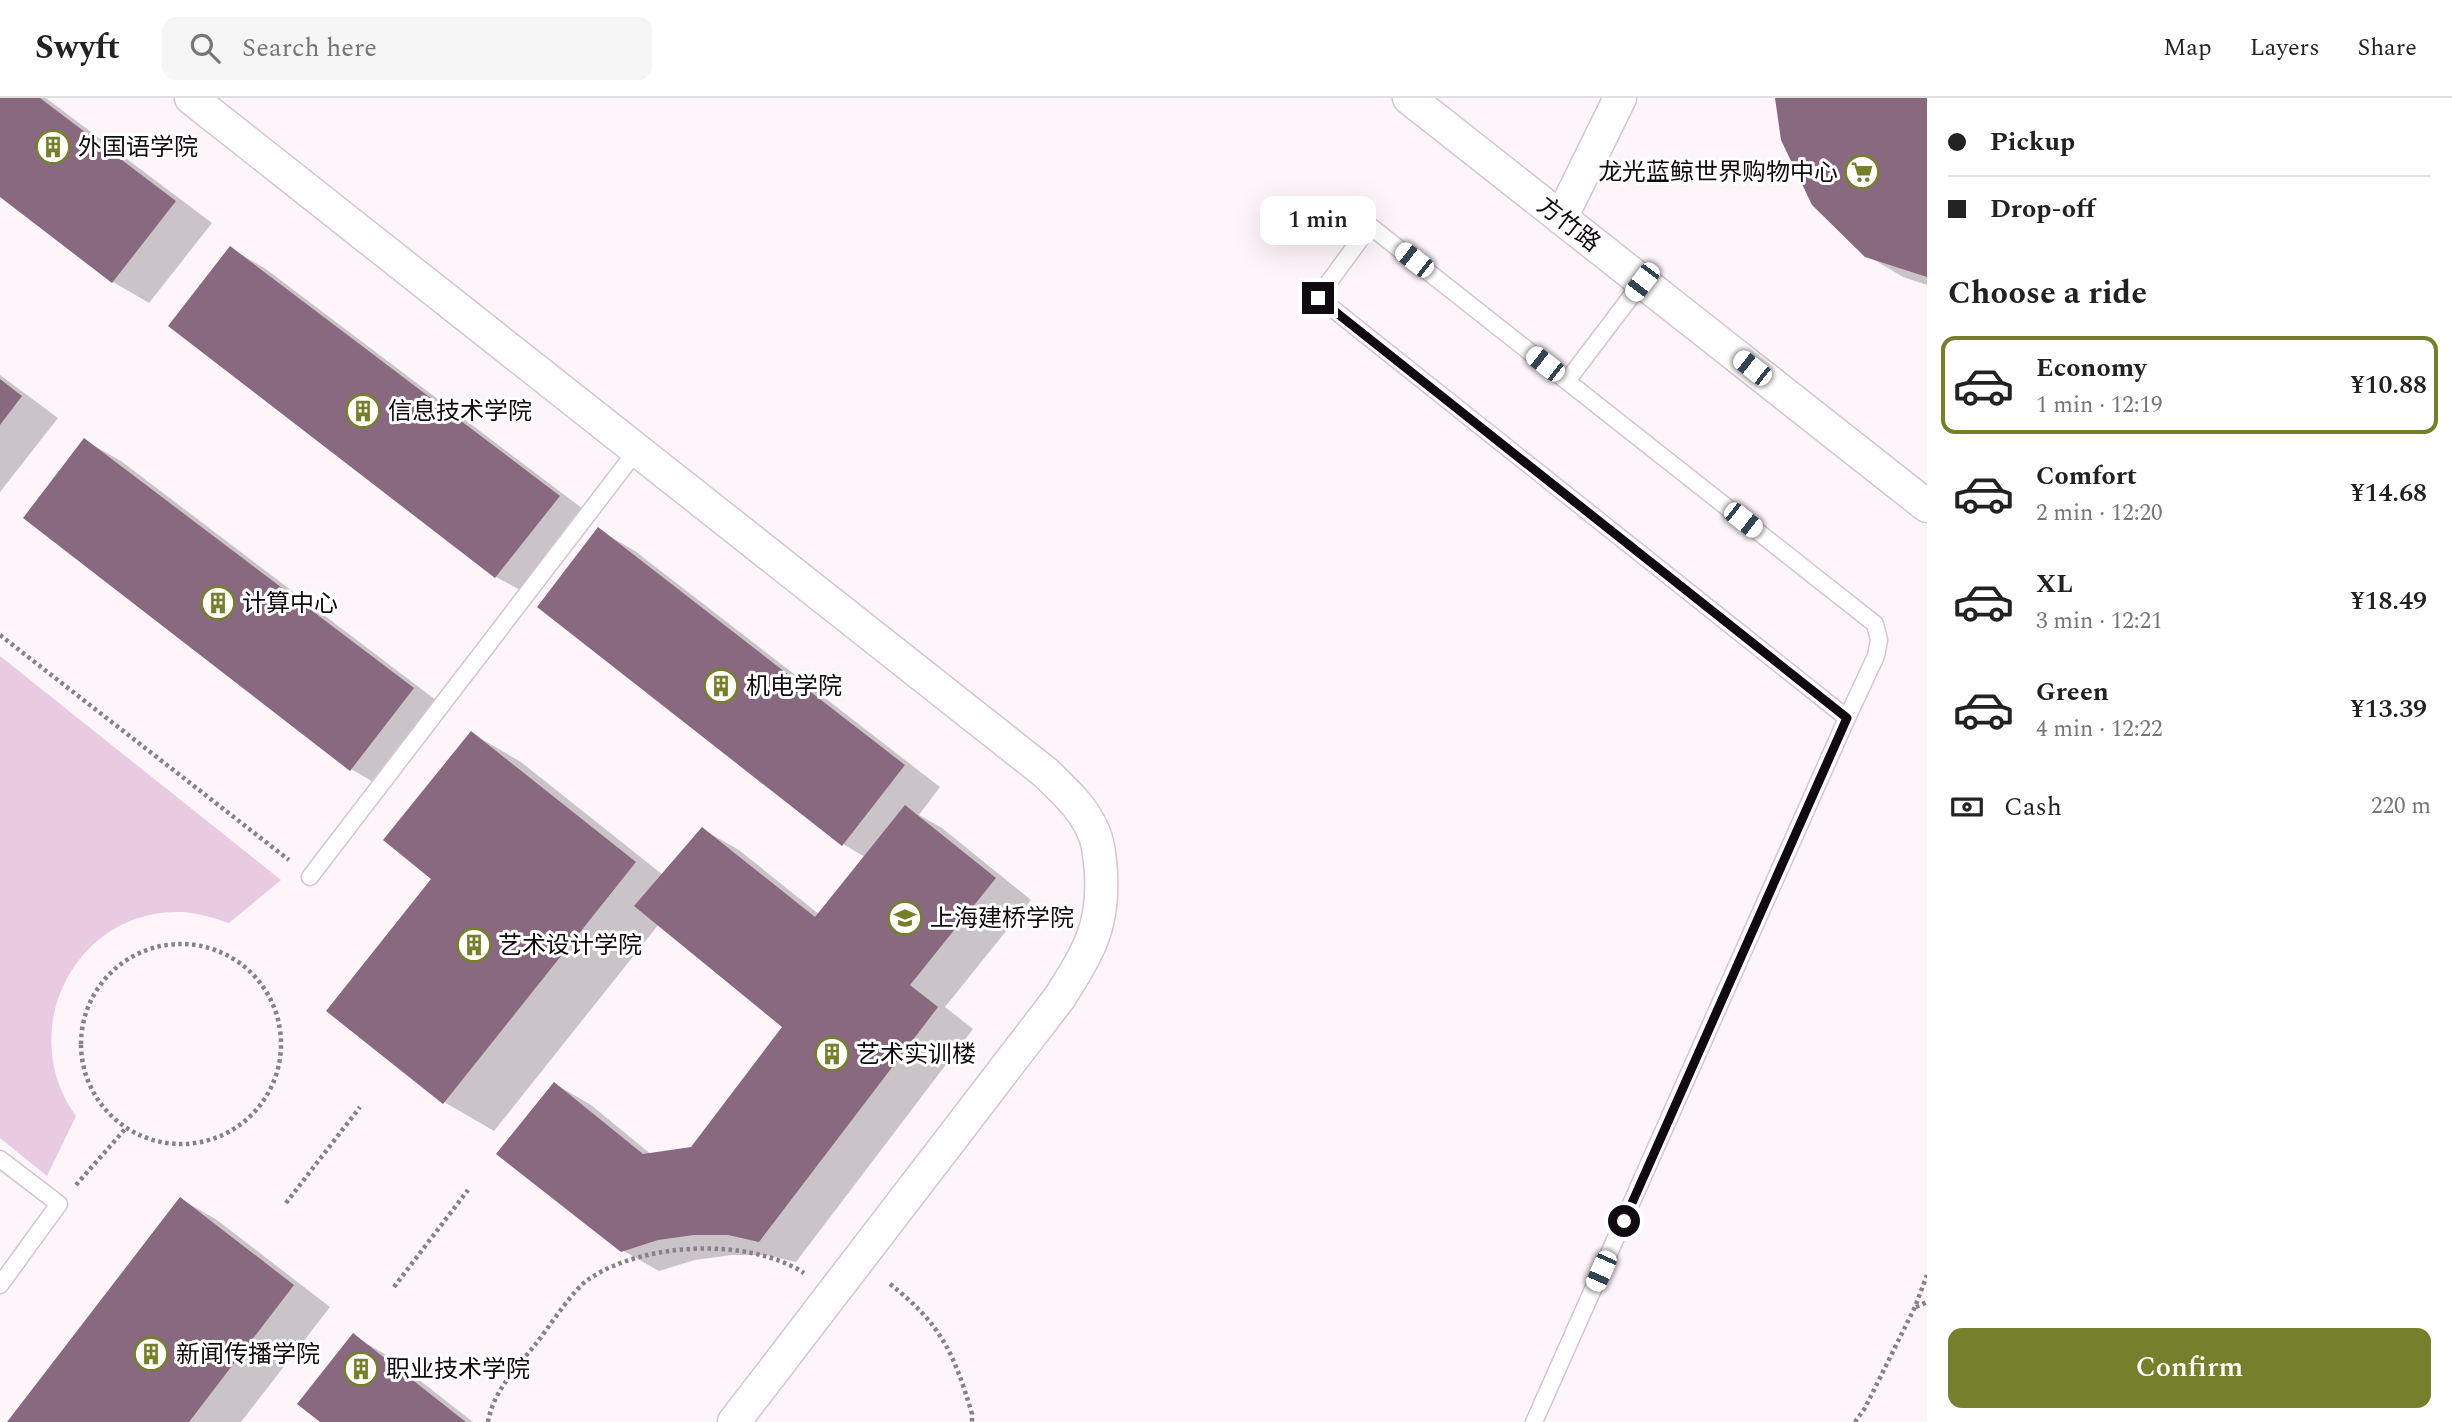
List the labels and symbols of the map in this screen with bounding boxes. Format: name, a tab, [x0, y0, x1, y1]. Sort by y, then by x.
building icon: 外国语学院	[34, 128, 72, 166]
place label: 外国语学院	[78, 130, 198, 166]
supermarket icon: 龙光蓝鲸世界购物中心	[1843, 153, 1881, 191]
place label: 龙光蓝鲸世界购物中心	[1598, 155, 1838, 191]
street label: 方竹路	[1529, 188, 1608, 261]
callout: 1 min	[1260, 197, 1376, 246]
car	[1391, 239, 1438, 281]
car	[1621, 259, 1664, 305]
route end	[1302, 282, 1334, 314]
car	[1522, 343, 1569, 385]
car	[1729, 347, 1776, 389]
building icon: 信息技术学院	[344, 392, 382, 430]
place label: 信息技术学院	[388, 394, 532, 430]
car	[1720, 499, 1767, 541]
building icon: 计算中心	[199, 584, 237, 622]
place label: 计算中心	[242, 586, 338, 622]
building icon: 机电学院	[702, 667, 740, 705]
place label: 机电学院	[746, 669, 842, 705]
school or university icon: 上海建桥学院	[886, 899, 924, 937]
place label: 上海建桥学院	[930, 901, 1074, 937]
building icon: 艺术设计学院	[455, 926, 493, 964]
place label: 艺术设计学院	[498, 928, 642, 964]
building icon: 艺术实训楼	[813, 1035, 851, 1073]
place label: 艺术实训楼	[856, 1037, 976, 1073]
route start	[1608, 1205, 1640, 1237]
car	[1583, 1248, 1620, 1294]
building icon: 新闻传播学院	[132, 1335, 170, 1373]
place label: 新闻传播学院	[176, 1337, 320, 1373]
building icon: 职业技术学院	[342, 1350, 380, 1388]
place label: 职业技术学院	[386, 1352, 530, 1388]

